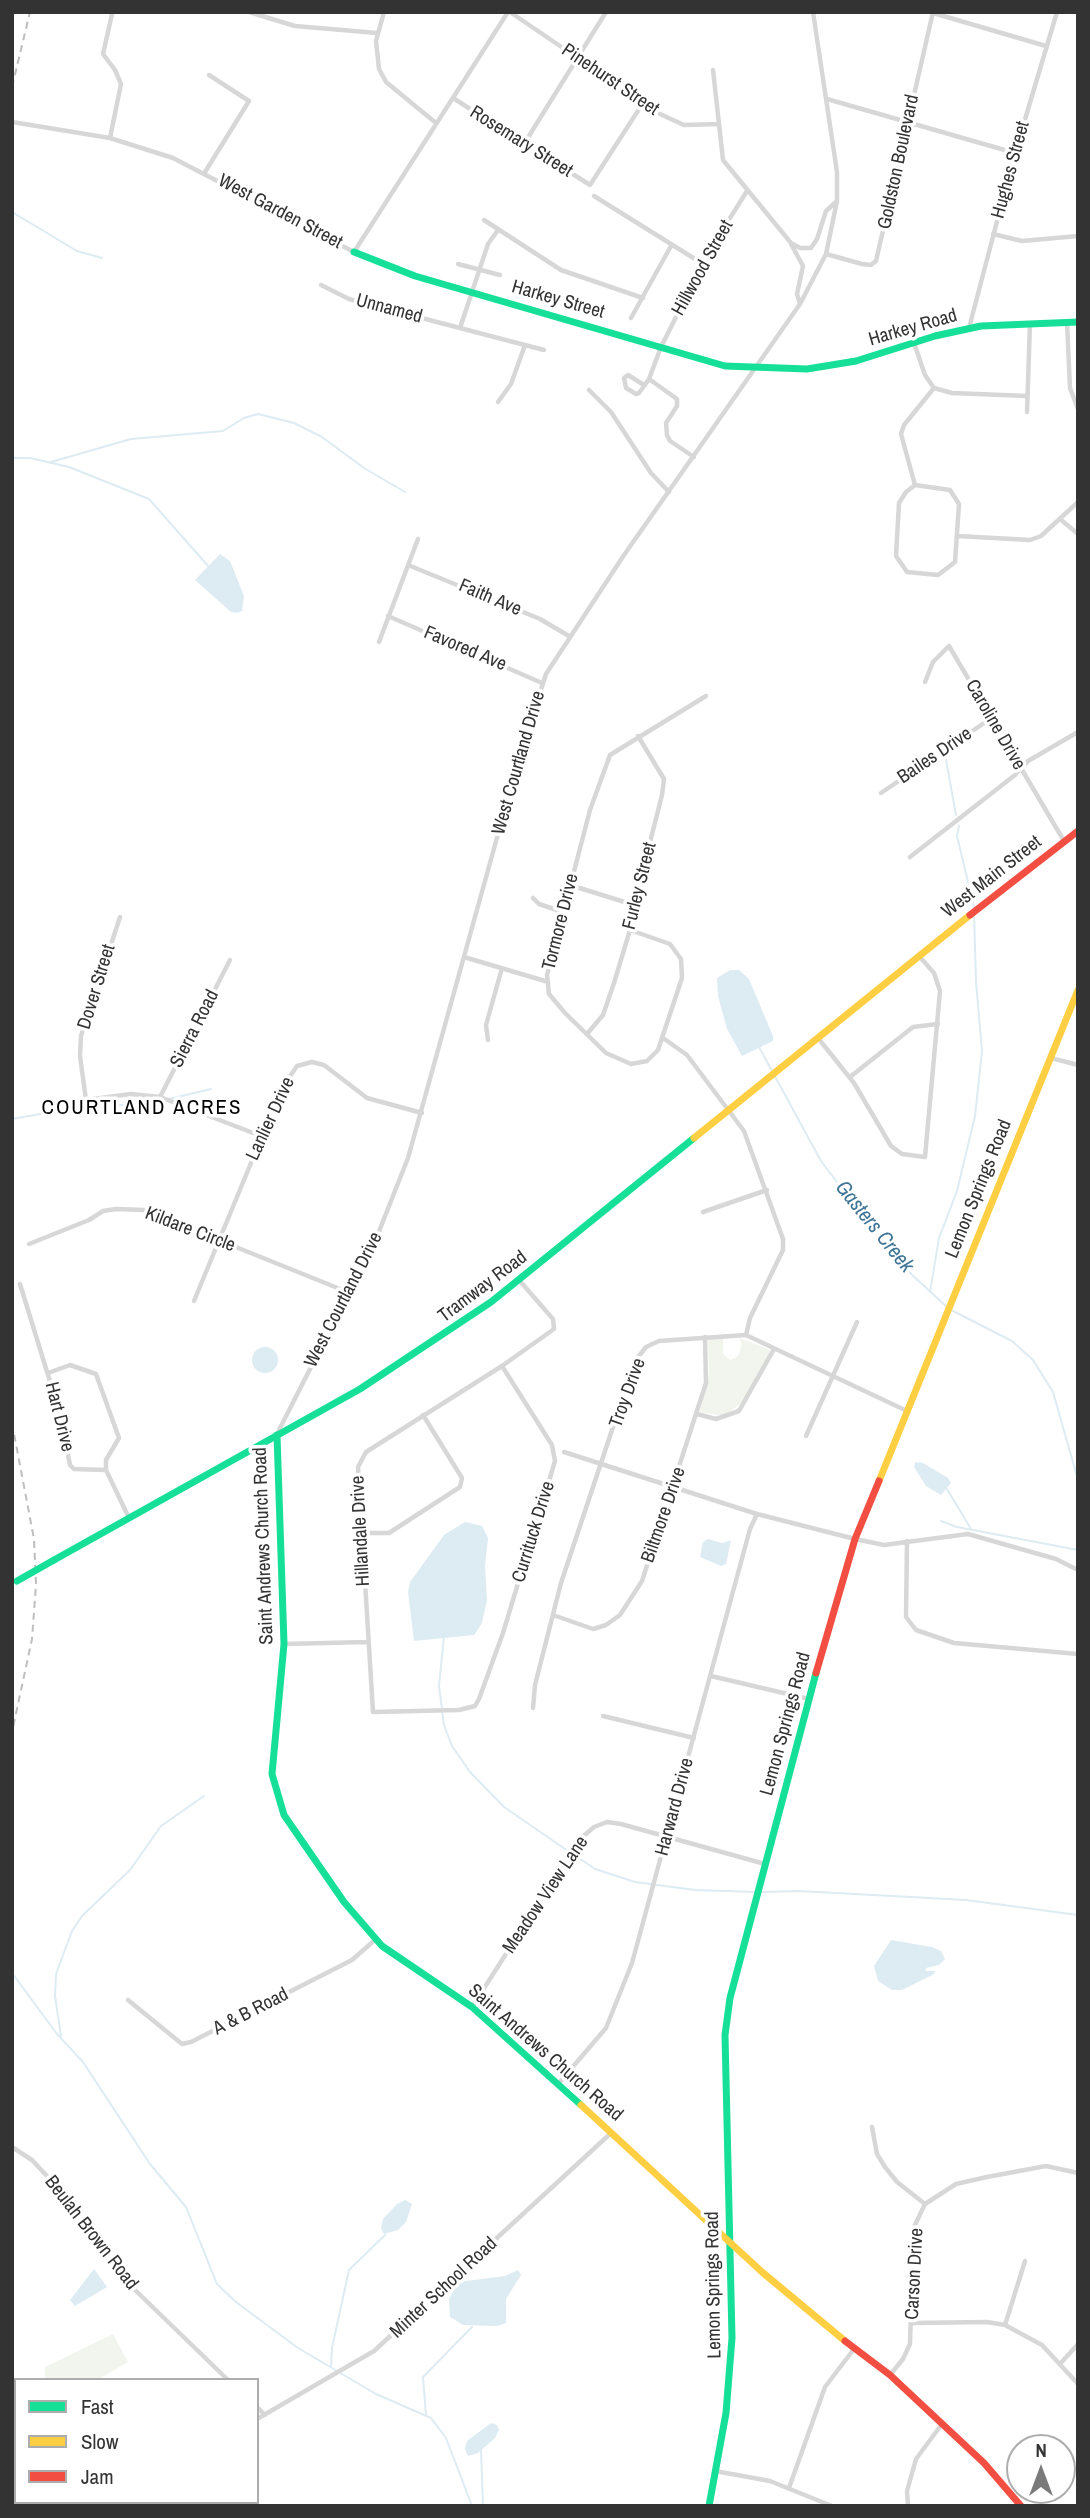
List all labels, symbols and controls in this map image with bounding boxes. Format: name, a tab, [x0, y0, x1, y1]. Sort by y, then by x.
street label: Pinehurst Street	[557, 39, 663, 121]
street label: Goldston Boulevard	[874, 93, 924, 231]
street label: Rosemary Street	[465, 101, 577, 183]
street label: Hughes Street	[987, 119, 1035, 221]
street label: West Garden Street	[214, 170, 346, 254]
street label: Hillwood Street	[667, 216, 739, 320]
street label: Harkey Street	[509, 276, 607, 324]
street label: Unnamed	[353, 289, 425, 329]
street label: Harkey Road	[866, 305, 960, 351]
street label: Faith Ave	[455, 575, 525, 621]
street label: Favored Ave	[420, 621, 510, 677]
street label: Caroline Drive	[960, 676, 1030, 774]
street label: West Courtland Drive	[488, 688, 550, 838]
street label: Bailes Drive	[893, 723, 977, 789]
street label: West Main Street	[938, 831, 1046, 923]
street label: Furley Street	[618, 840, 662, 932]
street label: Tormore Drive	[538, 871, 584, 973]
street label: Dover Street	[73, 942, 121, 1032]
street label: Sierra Road	[166, 986, 224, 1072]
street label: Lanlier Drive	[242, 1074, 300, 1164]
district label: COURTLAND ACRES	[43, 1095, 241, 1121]
street label: Lemon Springs Road	[941, 1116, 1017, 1262]
water label: Gasters Creek	[829, 1176, 919, 1278]
street label: Kildare Circle	[142, 1202, 238, 1258]
street label: West Courtland Drive	[300, 1229, 388, 1371]
street label: Tramway Road	[434, 1246, 532, 1328]
street label: Troy Drive	[605, 1355, 651, 1431]
street label: Hart Drive	[39, 1380, 79, 1454]
street label: Saint Andrews Church Road	[249, 1447, 279, 1645]
street label: Biltmore Drive	[637, 1464, 691, 1566]
street label: Hillandale Drive	[347, 1475, 375, 1587]
street label: Currituck Drive	[508, 1479, 560, 1585]
street label: Lemon Springs Road	[756, 1650, 816, 1798]
street label: Harward Drive	[651, 1756, 699, 1858]
street label: Meadow View Lane	[498, 1832, 594, 1958]
street label: Saint Andrews Church Road	[463, 1980, 627, 2126]
street label: A & B Road	[210, 1983, 292, 2041]
street label: Beulah Brown Road	[39, 2171, 143, 2295]
street label: Lemon Springs Road	[701, 2211, 727, 2359]
street label: Carson Drive	[901, 2228, 929, 2320]
street label: Minter School Road	[386, 2233, 502, 2343]
legend	[14, 2378, 259, 2504]
text: Fast	[81, 2392, 114, 2421]
text: Slow	[81, 2427, 118, 2456]
north arrow	[1006, 2434, 1076, 2504]
text: N	[1035, 2437, 1047, 2463]
text: Jam	[81, 2462, 114, 2491]

